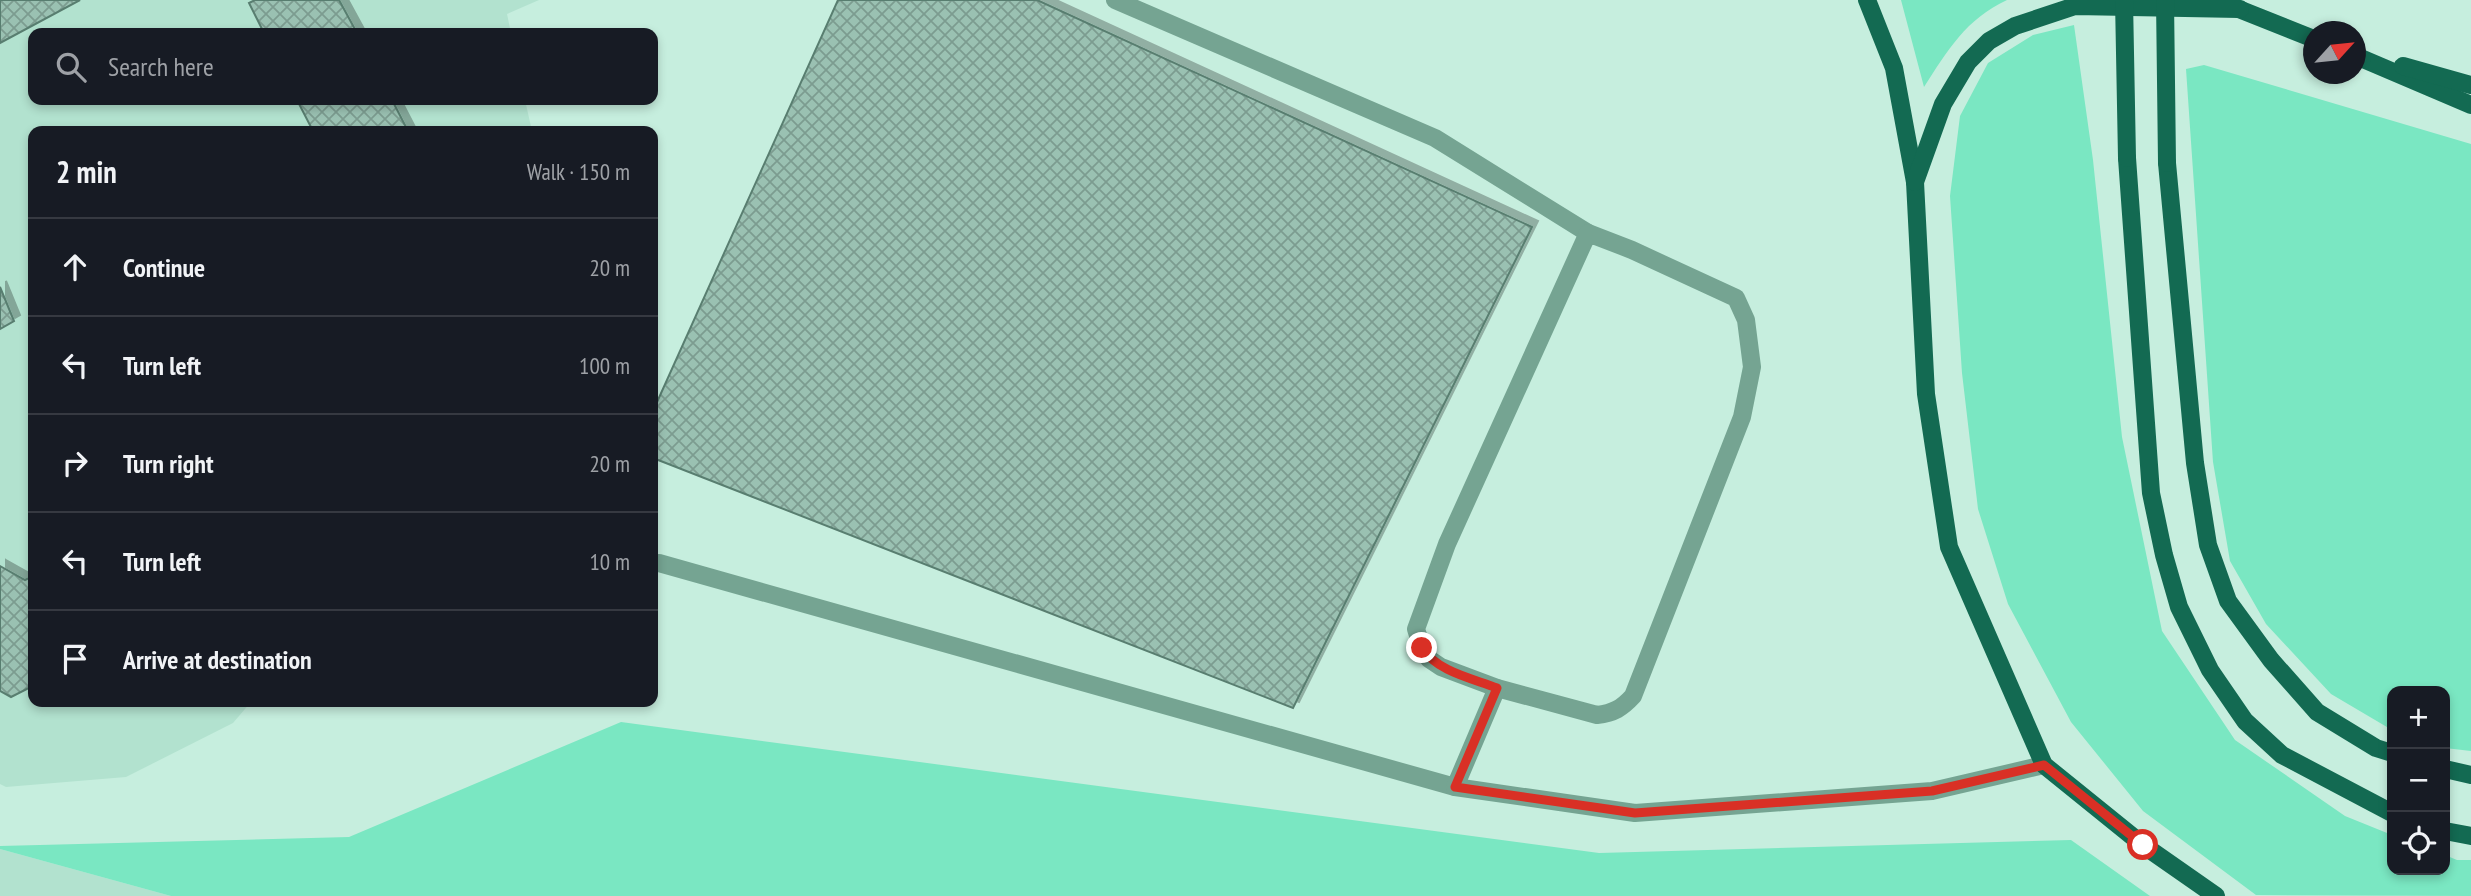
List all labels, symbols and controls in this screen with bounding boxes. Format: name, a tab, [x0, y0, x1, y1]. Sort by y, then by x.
north arrow	[2303, 21, 2366, 84]
search box	[28, 28, 658, 105]
icon: search	[52, 48, 90, 86]
text: Search here	[108, 50, 214, 83]
text: 2 min	[56, 152, 117, 191]
text: Walk · 150 m	[527, 157, 630, 186]
icon: ahead	[56, 248, 94, 286]
text: Continue	[123, 251, 205, 284]
text: 20 m	[589, 253, 630, 282]
icon: left	[56, 346, 94, 384]
text: Turn left	[123, 349, 201, 382]
text: 100 m	[579, 351, 630, 380]
icon: right	[56, 444, 94, 482]
text: Turn right	[123, 447, 214, 480]
text: 20 m	[589, 449, 630, 478]
icon: left	[56, 542, 94, 580]
text: Turn left	[123, 545, 201, 578]
text: 10 m	[589, 547, 630, 576]
route end	[1406, 632, 1437, 663]
icon: arrive	[56, 640, 94, 678]
text: Arrive at destination	[123, 643, 312, 676]
map controls	[2387, 686, 2450, 875]
button: +	[2387, 686, 2450, 749]
button: −	[2387, 749, 2450, 812]
button: locate	[2387, 812, 2450, 875]
route start	[2127, 829, 2158, 860]

